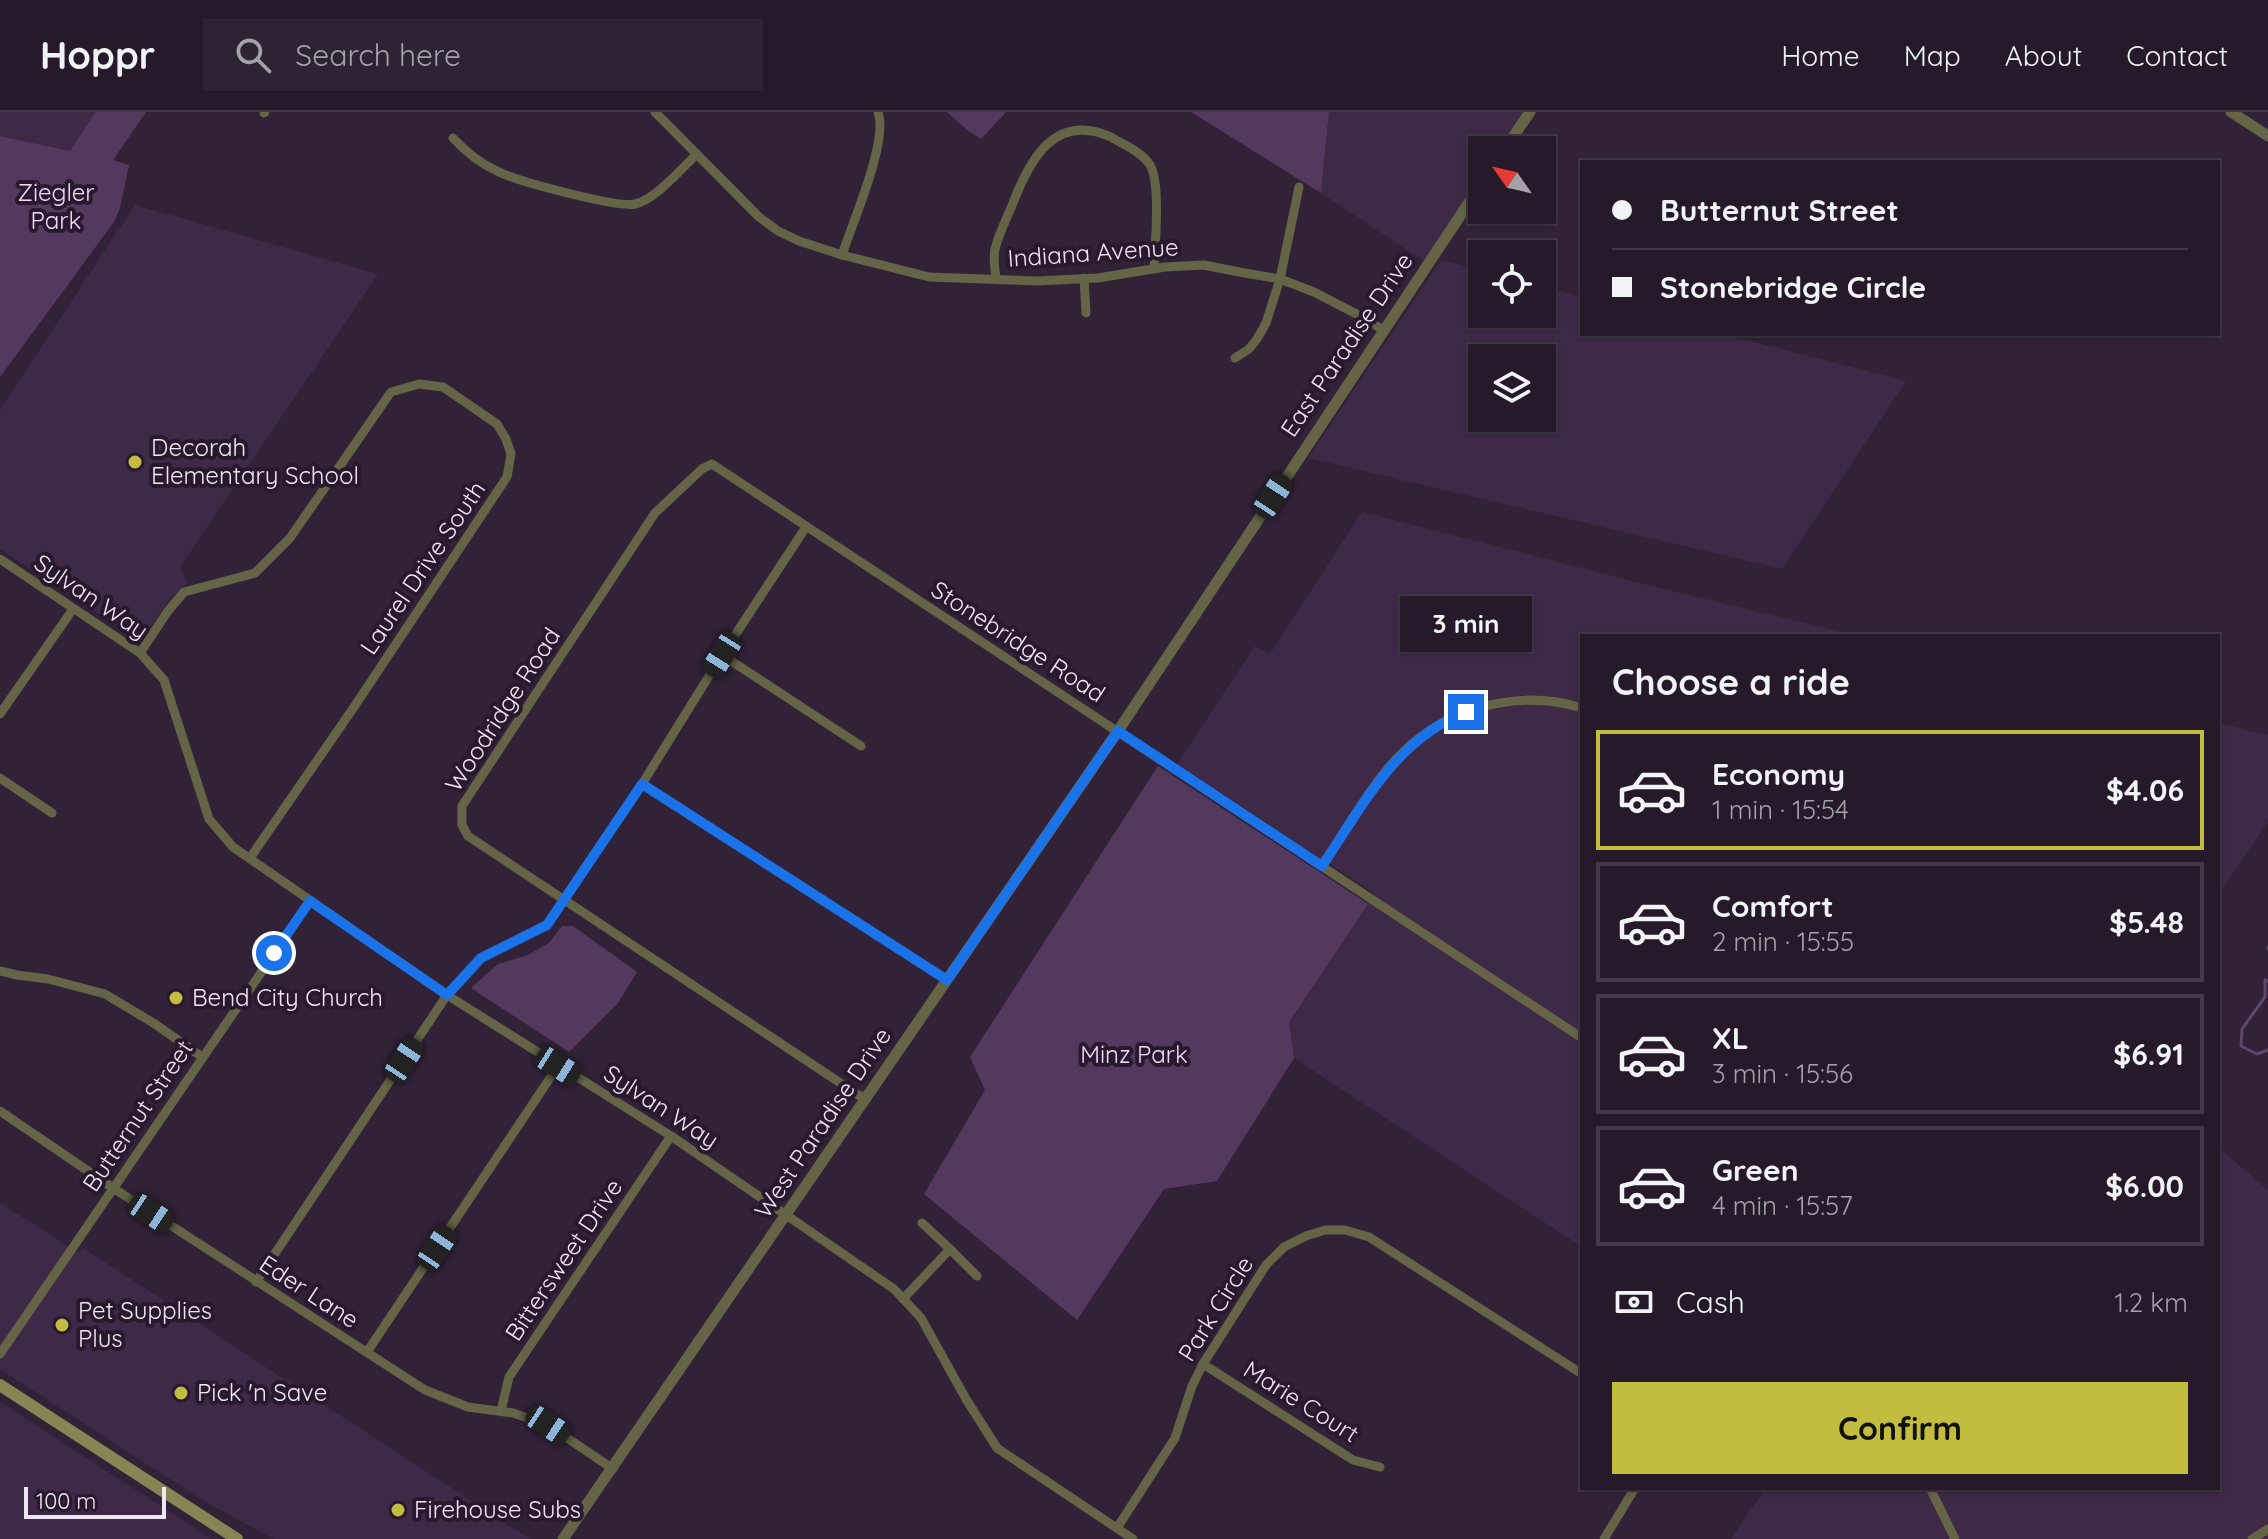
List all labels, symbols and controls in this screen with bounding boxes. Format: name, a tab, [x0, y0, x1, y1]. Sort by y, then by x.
search box	[203, 19, 763, 91]
text: Hoppr	[40, 31, 155, 79]
icon: search	[231, 33, 275, 77]
text: Search here	[295, 36, 461, 74]
text: Home	[1781, 38, 1860, 73]
text: Map	[1904, 38, 1961, 73]
text: About	[2005, 38, 2082, 73]
text: Contact	[2126, 38, 2228, 73]
north arrow	[1468, 136, 1556, 224]
map controls	[1468, 136, 1556, 432]
park label: Ziegler Park	[17, 177, 95, 235]
text: Butternut Street	[1660, 191, 1899, 229]
street label: Indiana Avenue	[1007, 231, 1179, 273]
button: locate	[1468, 240, 1556, 328]
street label: East Paradise Drive	[1274, 247, 1419, 442]
text: Stonebridge Circle	[1660, 268, 1926, 306]
button: layers	[1468, 344, 1556, 432]
place label: Decorah Elementary School	[151, 432, 359, 490]
marker: Decorah Elementary School	[126, 453, 144, 471]
car	[1250, 469, 1296, 523]
street label: Laurel Drive South	[353, 475, 491, 660]
street label: Sylvan Way	[29, 547, 154, 645]
street label: Stonebridge Road	[926, 574, 1111, 708]
callout: 3 min	[1400, 596, 1532, 652]
text: 3 min	[1433, 607, 1499, 640]
street label: Woodridge Road	[438, 622, 566, 797]
car	[699, 628, 745, 682]
text: Choose a ride	[1612, 659, 1850, 704]
route end	[1448, 694, 1484, 730]
icon: car	[1616, 754, 1688, 826]
text: Economy	[1712, 755, 1845, 793]
text: $4.06	[2106, 771, 2184, 809]
text: 1 min · 15:54	[1712, 793, 1849, 826]
icon: car	[1616, 886, 1688, 958]
text: Comfort	[1712, 887, 1833, 925]
text: $5.48	[2109, 903, 2184, 941]
text: 2 min · 15:55	[1712, 925, 1854, 958]
route start	[256, 935, 292, 971]
place label: Bend City Church	[192, 982, 383, 1012]
marker: Bend City Church	[167, 989, 185, 1007]
icon: car	[1616, 1018, 1688, 1090]
text: XL	[1712, 1019, 1749, 1057]
street label: West Paradise Drive	[747, 1021, 897, 1223]
car	[381, 1033, 427, 1087]
street label: Butternut Street	[76, 1034, 199, 1197]
text: $6.91	[2113, 1035, 2184, 1073]
park label: Minz Park	[1080, 1039, 1188, 1069]
car	[531, 1043, 585, 1089]
text: 3 min · 15:56	[1712, 1057, 1853, 1090]
street label: Sylvan Way	[599, 1058, 725, 1154]
icon: car	[1616, 1150, 1688, 1222]
text: Green	[1712, 1151, 1799, 1189]
text: $6.00	[2105, 1167, 2184, 1205]
street label: Bittersweet Drive	[498, 1173, 628, 1346]
text: 4 min · 15:57	[1712, 1189, 1853, 1222]
car	[124, 1190, 178, 1236]
car	[414, 1221, 460, 1275]
street label: Eder Lane	[254, 1248, 365, 1334]
street label: Park Circle	[1171, 1250, 1259, 1367]
icon: cash	[1612, 1280, 1656, 1324]
text: Cash	[1676, 1283, 1745, 1321]
text: 1.2 km	[2115, 1286, 2188, 1319]
place label: Pet Supplies Plus	[78, 1295, 212, 1353]
marker: Pet Supplies Plus	[53, 1316, 71, 1334]
street label: Marie Court	[1238, 1354, 1365, 1448]
place label: Pick 'n Save	[197, 1377, 327, 1407]
button: Confirm	[1612, 1382, 2188, 1474]
marker: Pick 'n Save	[172, 1384, 190, 1402]
car	[521, 1402, 575, 1448]
scale bar	[24, 1483, 166, 1519]
text: 100 m	[36, 1487, 96, 1515]
place label: Firehouse Subs	[414, 1494, 581, 1524]
marker: Firehouse Subs	[389, 1501, 407, 1519]

